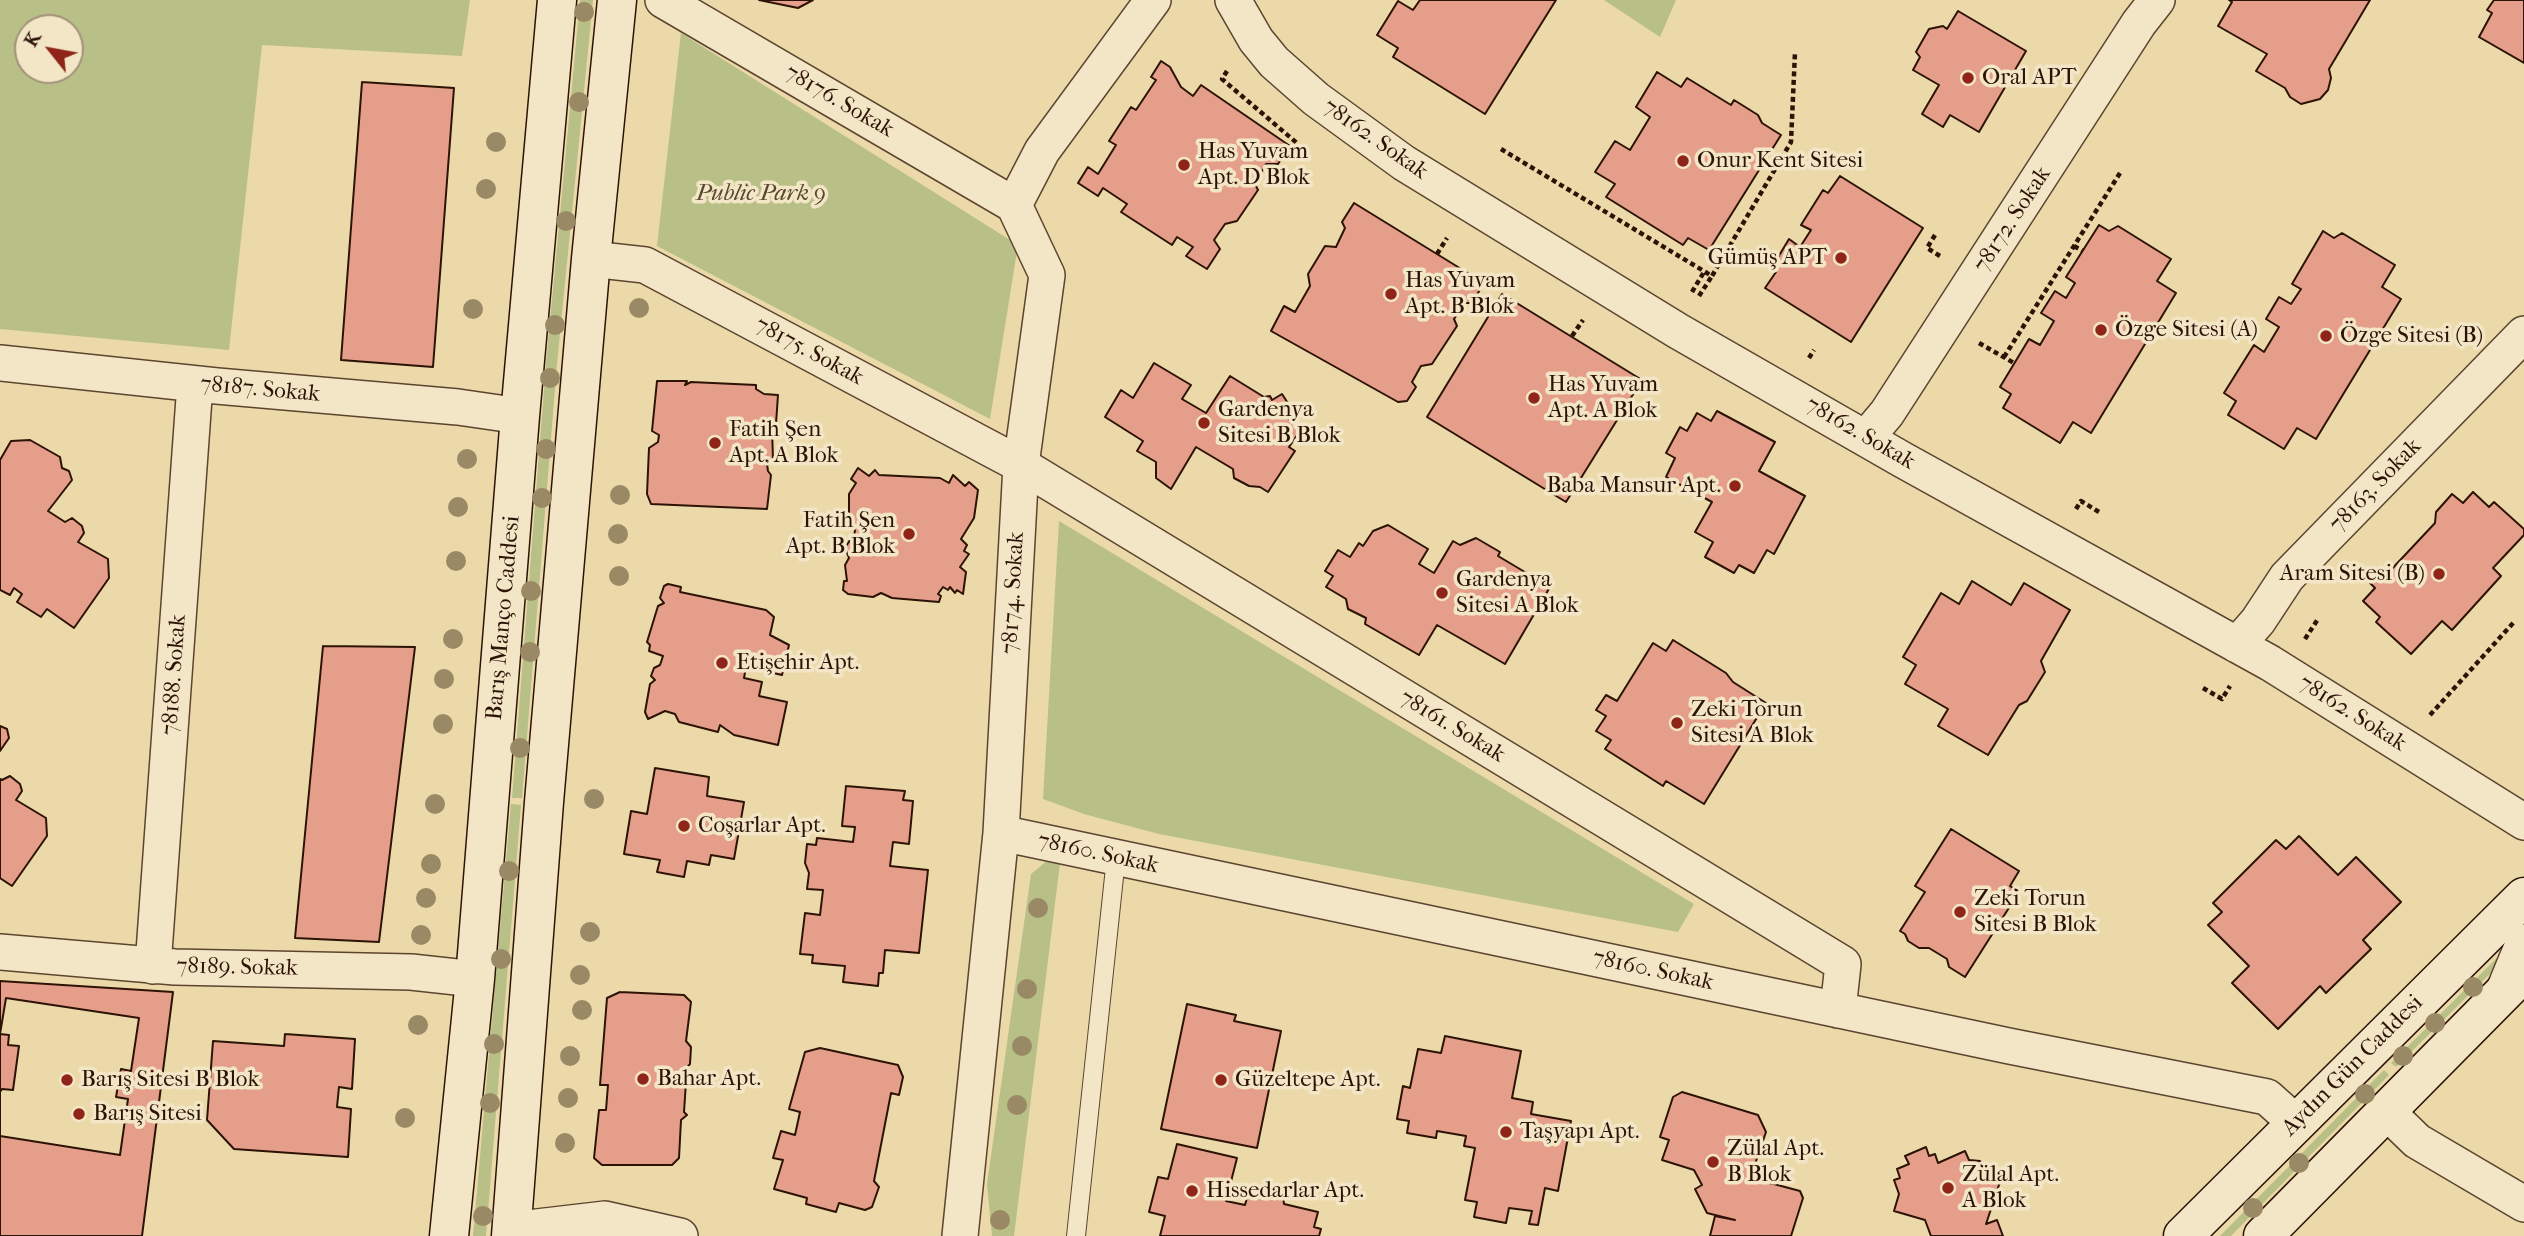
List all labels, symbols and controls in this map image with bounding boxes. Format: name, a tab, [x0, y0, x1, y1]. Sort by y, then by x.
north arrow	[14, 14, 84, 84]
text: K	[20, 28, 46, 51]
street label: 78176. Sokak	[780, 60, 898, 144]
place label: Oral APT	[1982, 64, 2077, 92]
marker: Oral APT	[1960, 70, 1976, 86]
street label: 78162. Sokak	[1317, 94, 1433, 186]
place label: Has Yuvam Apt. D Blok	[1198, 138, 1310, 192]
place label: Onur Kent Sitesi	[1697, 147, 1863, 175]
marker: Onur Kent Sitesi	[1675, 153, 1691, 169]
marker: Has Yuvam Apt. D Blok	[1176, 157, 1192, 173]
street label: 78172. Sokak	[1969, 162, 2057, 278]
park label: Public Park 9	[696, 180, 826, 208]
place label: Gümüş APT	[1708, 244, 1827, 272]
marker: Gümüş APT	[1833, 250, 1849, 266]
place label: Has Yuvam Apt. B Blok	[1405, 267, 1515, 321]
marker: Has Yuvam Apt. B Blok	[1383, 286, 1399, 302]
street label: 78175. Sokak	[750, 312, 868, 392]
place label: Özge Sitesi (A)	[2115, 316, 2258, 344]
marker: Özge Sitesi (A)	[2093, 322, 2109, 338]
place label: Özge Sitesi (B)	[2340, 322, 2483, 350]
marker: Özge Sitesi (B)	[2318, 328, 2334, 344]
street label: 78187. Sokak	[199, 371, 321, 409]
place label: Has Yuvam Apt. A Blok	[1548, 371, 1658, 425]
marker: Has Yuvam Apt. A Blok	[1526, 390, 1542, 406]
street label: 78162. Sokak	[1800, 392, 1920, 476]
place label: Gardenya Sitesi B Blok	[1218, 396, 1341, 450]
marker: Gardenya Sitesi B Blok	[1196, 415, 1212, 431]
place label: Fatih Şen Apt. A Blok	[729, 416, 838, 470]
street label: 78163. Sokak	[2325, 433, 2427, 539]
marker: Fatih Şen Apt. A Blok	[707, 435, 723, 451]
place label: Baba Mansur Apt.	[1547, 472, 1721, 500]
marker: Baba Mansur Apt.	[1727, 478, 1743, 494]
place label: Fatih Şen Apt. B Blok	[786, 507, 895, 561]
street label: Barış Manço Caddesi	[481, 515, 527, 721]
marker: Fatih Şen Apt. B Blok	[901, 526, 917, 542]
street label: 78174. Sokak	[997, 531, 1031, 655]
place label: Aram Sitesi (B)	[2279, 560, 2425, 588]
place label: Gardenya Sitesi A Blok	[1456, 566, 1579, 620]
marker: Aram Sitesi (B)	[2431, 566, 2447, 582]
marker: Gardenya Sitesi A Blok	[1434, 585, 1450, 601]
street label: 78188. Sokak	[157, 614, 193, 736]
place label: Etişehir Apt.	[736, 649, 859, 677]
marker: Etişehir Apt.	[714, 655, 730, 671]
street label: 78162. Sokak	[2293, 670, 2411, 758]
street label: 78161. Sokak	[1394, 685, 1510, 769]
place label: Zeki Torun Sitesi A Blok	[1691, 696, 1814, 750]
marker: Zeki Torun Sitesi A Blok	[1669, 715, 1685, 731]
place label: Coşarlar Apt.	[698, 812, 826, 840]
marker: Coşarlar Apt.	[676, 818, 692, 834]
street label: 78160. Sokak	[1035, 828, 1161, 880]
place label: Zeki Torun Sitesi B Blok	[1974, 885, 2097, 939]
marker: Zeki Torun Sitesi B Blok	[1952, 904, 1968, 920]
street label: 78160. Sokak	[1590, 945, 1716, 997]
street label: 78189. Sokak	[176, 953, 298, 983]
street label: Aydın Gün Caddesi	[2277, 990, 2429, 1142]
place label: Bahar Apt.	[657, 1065, 761, 1093]
place label: Barış Sitesi B Blok	[81, 1066, 259, 1094]
place label: Güzeltepe Apt.	[1235, 1066, 1380, 1094]
marker: Bahar Apt.	[635, 1071, 651, 1087]
marker: Barış Sitesi B Blok	[59, 1072, 75, 1088]
marker: Güzeltepe Apt.	[1213, 1072, 1229, 1088]
place label: Barış Sitesi	[93, 1100, 202, 1128]
marker: Barış Sitesi	[71, 1106, 87, 1122]
place label: Taşyapı Apt.	[1520, 1118, 1640, 1146]
marker: Taşyapı Apt.	[1498, 1124, 1514, 1140]
place label: Zülal Apt. B Blok	[1727, 1135, 1824, 1189]
marker: Zülal Apt. B Blok	[1705, 1154, 1721, 1170]
place label: Zülal Apt. A Blok	[1962, 1161, 2059, 1215]
place label: Hissedarlar Apt.	[1206, 1177, 1364, 1205]
marker: Zülal Apt. A Blok	[1940, 1180, 1956, 1196]
marker: Hissedarlar Apt.	[1184, 1183, 1200, 1199]

